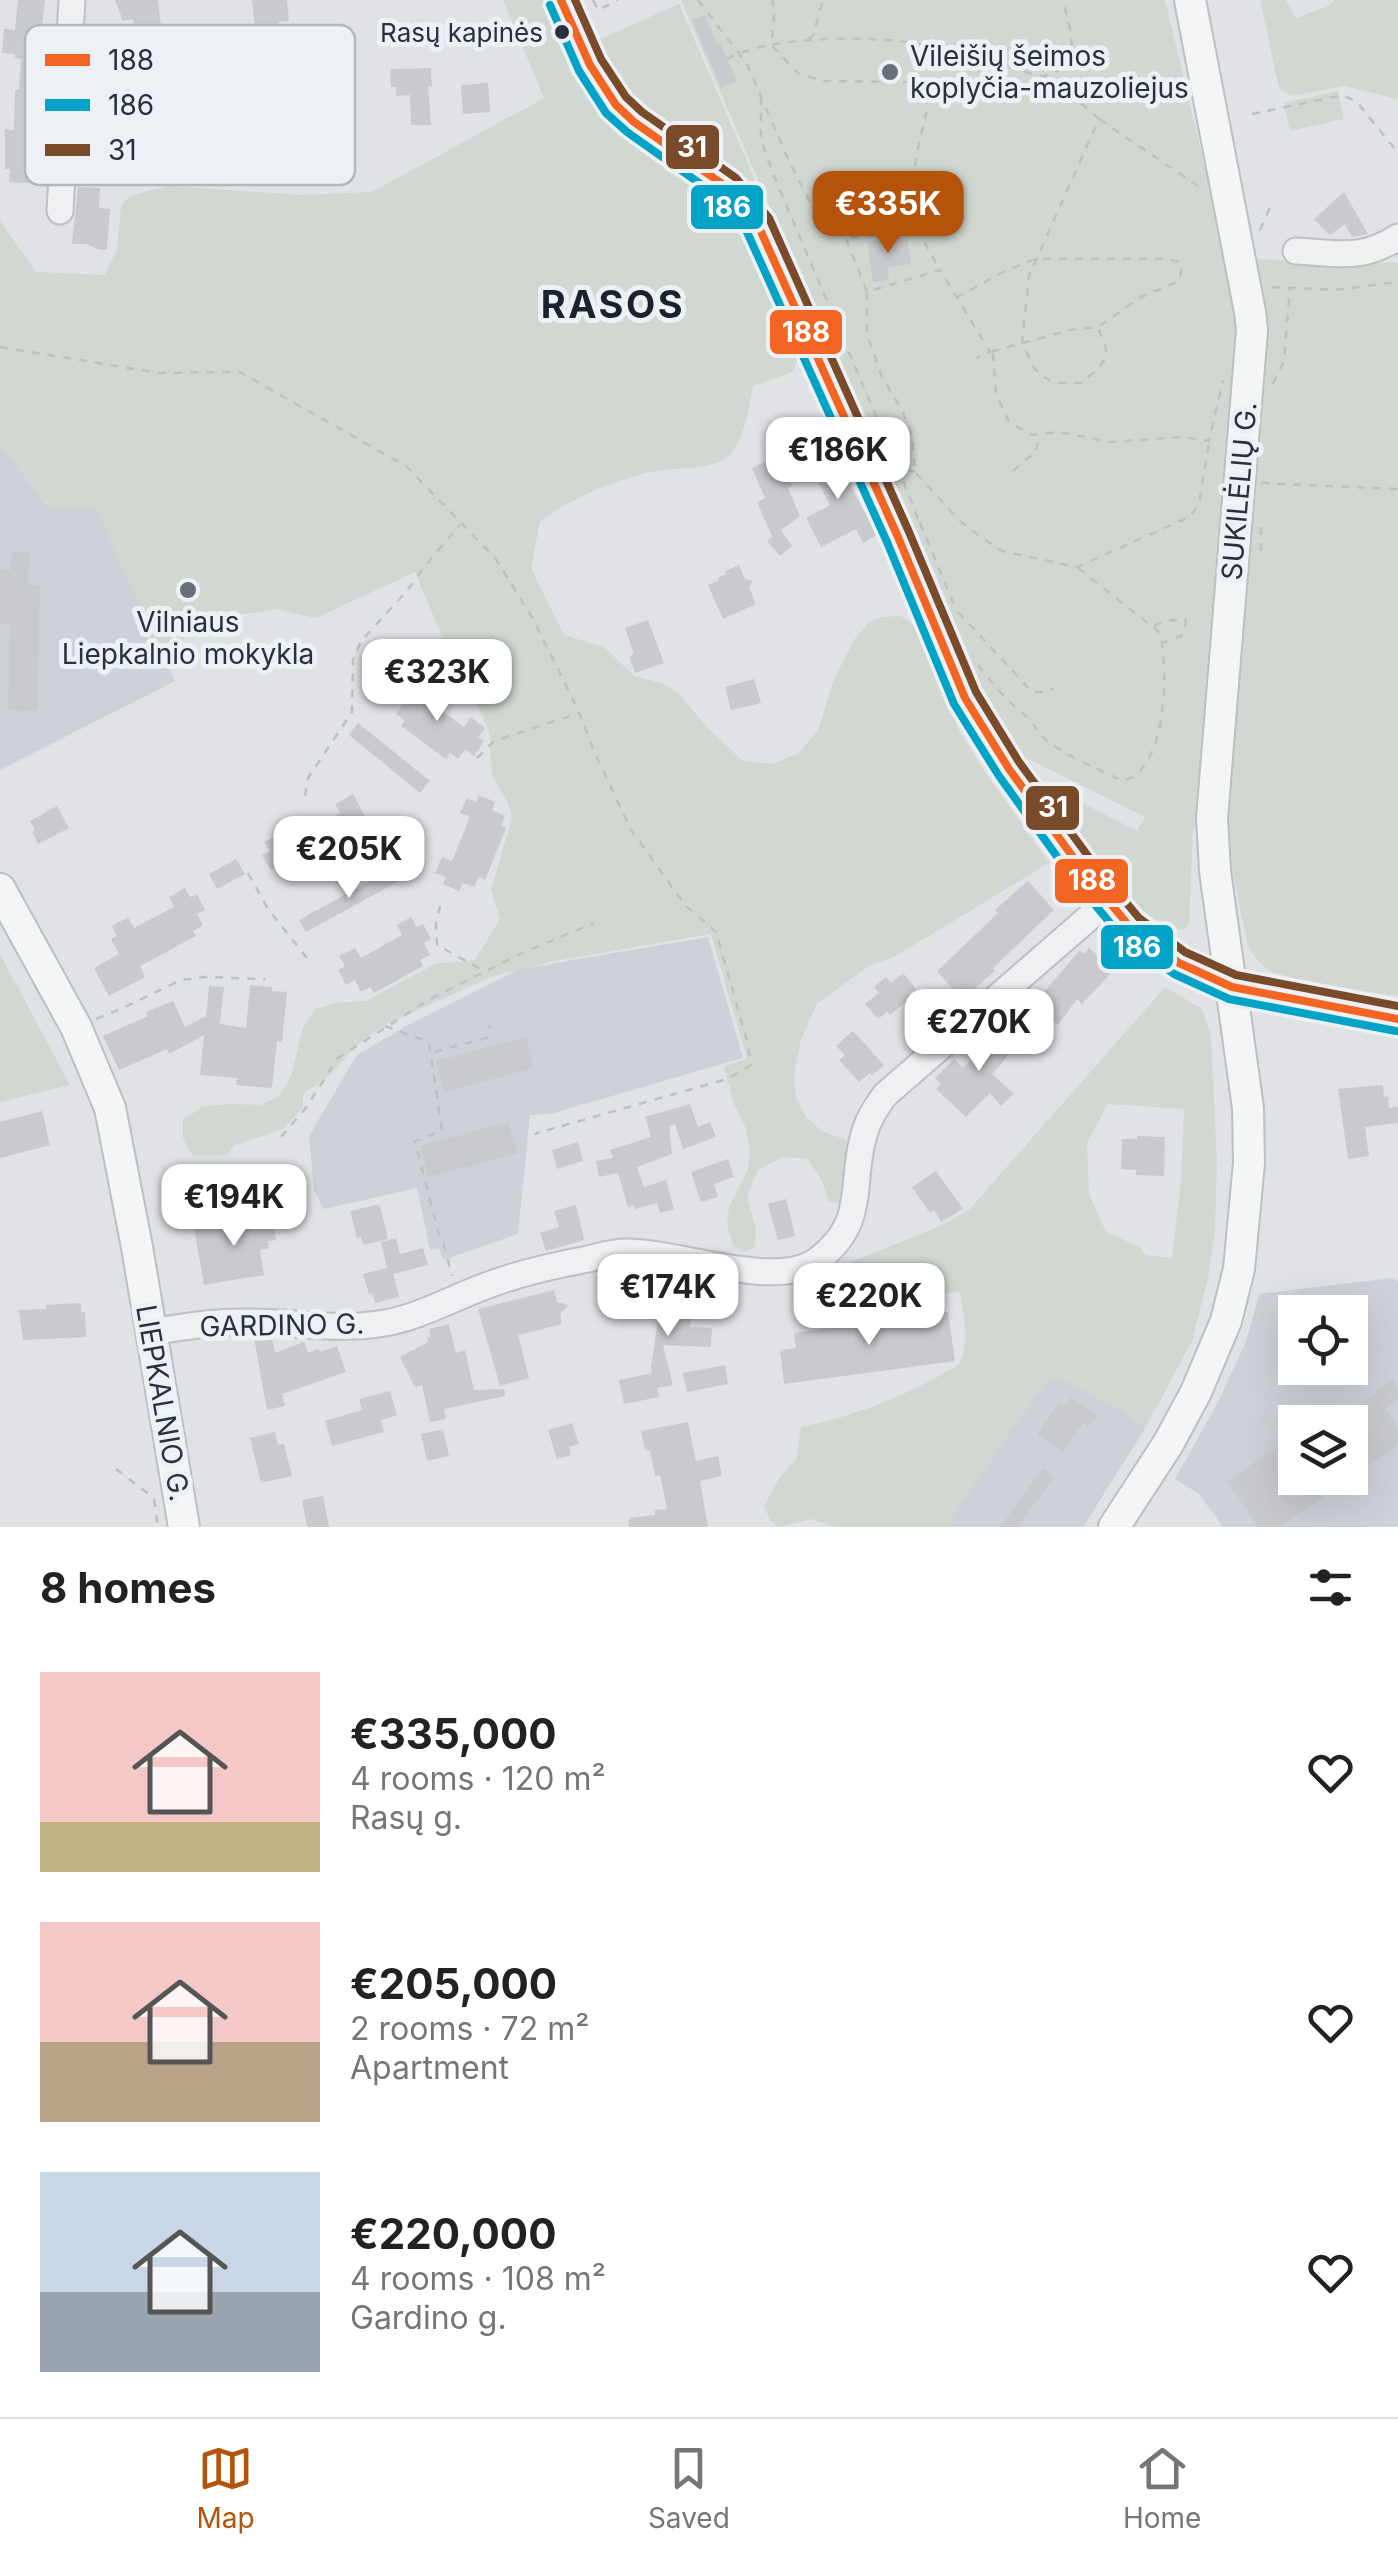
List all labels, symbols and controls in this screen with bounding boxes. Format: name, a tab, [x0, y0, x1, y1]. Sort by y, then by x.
place label: Rasų kapinės	[380, 17, 543, 48]
marker: Rasų kapinės	[552, 22, 572, 42]
legend	[25, 25, 355, 185]
place label: Vileišių šeimos koplyčia-mauzoliejus	[910, 39, 1189, 105]
text: 188	[108, 43, 154, 77]
marker: Vileišių šeimos koplyčia-mauzoliejus	[879, 61, 901, 83]
text: 186	[108, 88, 154, 122]
line badge: 31	[664, 123, 721, 171]
text: 31	[677, 130, 707, 164]
text: 31	[108, 133, 137, 167]
pin: €335K	[818, 171, 958, 256]
line badge: 186	[689, 183, 765, 231]
text: €335K	[835, 184, 941, 223]
text: 186	[703, 190, 751, 224]
district label: RASOS	[541, 281, 685, 327]
line badge: 188	[768, 308, 844, 356]
text: 188	[782, 315, 830, 349]
street label: SUKILĖLIŲ G.	[1214, 400, 1264, 582]
pin: €186K	[768, 417, 908, 502]
text: €186K	[788, 430, 888, 469]
marker: Vilniaus Liepkalnio mokykla	[177, 579, 199, 601]
place label: Vilniaus Liepkalnio mokykla	[62, 605, 314, 671]
pin: €323K	[367, 639, 507, 724]
text: €323K	[384, 652, 490, 691]
line badge: 31	[1024, 784, 1081, 832]
text: 31	[1038, 790, 1068, 824]
pin: €205K	[279, 816, 419, 901]
text: €205K	[295, 829, 403, 868]
line badge: 188	[1053, 857, 1130, 905]
text: 188	[1068, 863, 1116, 897]
line badge: 186	[1099, 923, 1175, 971]
text: 186	[1113, 930, 1161, 964]
pin: €270K	[909, 989, 1049, 1074]
text: €270K	[927, 1002, 1031, 1041]
pin: €194K	[164, 1164, 304, 1249]
text: €194K	[183, 1177, 285, 1216]
pin: €174K	[598, 1254, 738, 1339]
pin: €220K	[799, 1263, 939, 1348]
text: €174K	[619, 1267, 717, 1306]
text: €220K	[816, 1276, 922, 1315]
map controls	[1278, 1295, 1368, 1495]
button: locate	[1278, 1295, 1368, 1385]
street label: LIEPKALNIO G.	[129, 1302, 197, 1504]
street label: GARDINO G.	[199, 1307, 365, 1343]
button: layers	[1278, 1405, 1368, 1495]
icon: filters	[1303, 1560, 1358, 1615]
text: 8 homes	[40, 1562, 216, 1613]
text: €335,000	[350, 1708, 557, 1759]
icon: home	[120, 1712, 240, 1832]
icon: heart	[1303, 1745, 1358, 1800]
text: 4 rooms · 120 m²	[350, 1759, 606, 1798]
text: Rasų g.	[350, 1798, 462, 1837]
text: €205,000	[350, 1958, 557, 2009]
icon: home	[120, 1962, 240, 2082]
icon: heart	[1303, 1995, 1358, 2050]
text: 2 rooms · 72 m²	[350, 2009, 589, 2048]
text: Apartment	[350, 2048, 509, 2087]
text: €220,000	[350, 2208, 557, 2259]
icon: home	[120, 2212, 240, 2332]
icon: heart	[1303, 2245, 1358, 2300]
text: 4 rooms · 108 m²	[350, 2259, 606, 2298]
text: Gardino g.	[350, 2298, 507, 2337]
tab: Map	[197, 2441, 255, 2535]
tab: Saved	[648, 2441, 730, 2535]
tab: Home	[1123, 2441, 1201, 2535]

